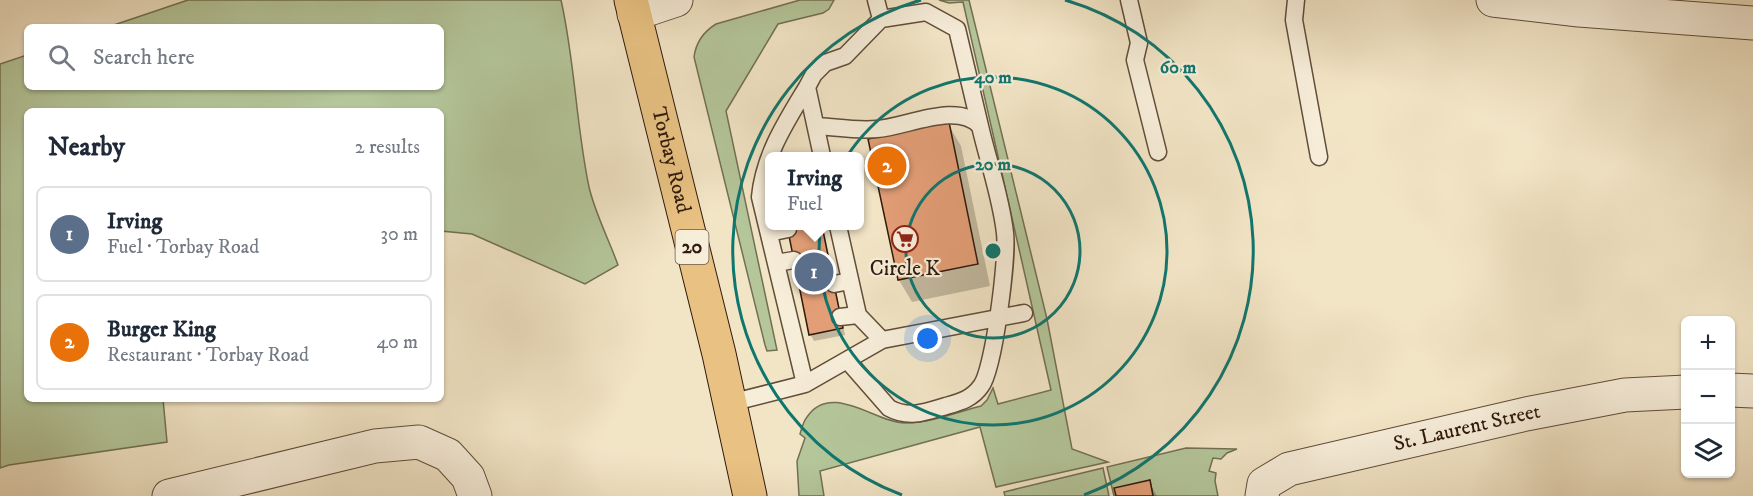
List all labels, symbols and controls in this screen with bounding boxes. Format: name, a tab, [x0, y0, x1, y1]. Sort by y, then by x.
search box	[24, 24, 444, 90]
icon: search	[45, 41, 78, 74]
text: Search here	[93, 44, 195, 71]
text: 60 m	[1160, 57, 1197, 79]
text: 40 m	[973, 67, 1012, 89]
street label: Torbay Road	[645, 104, 697, 216]
text: Nearby	[48, 131, 125, 164]
text: 2 results	[355, 135, 420, 160]
pin: 2	[868, 144, 906, 188]
popup	[765, 152, 864, 230]
text: 20 m	[975, 154, 1011, 176]
text: Irving	[787, 165, 842, 192]
text: Fuel	[787, 192, 823, 217]
text: Irving	[107, 208, 162, 235]
text: 1	[66, 222, 73, 247]
text: 30 m	[380, 222, 418, 247]
supermarket icon: Circle K	[890, 224, 920, 254]
road number: 20	[676, 230, 708, 264]
text: Fuel · Torbay Road	[107, 235, 259, 260]
centre of rings	[983, 241, 1003, 261]
pin: 1	[794, 250, 834, 294]
place label: Circle K	[870, 256, 940, 282]
text: Burger King	[107, 316, 216, 343]
map controls	[1681, 316, 1735, 478]
button: +	[1681, 316, 1735, 370]
your location	[913, 324, 942, 353]
text: 2	[65, 330, 74, 355]
text: 40 m	[376, 330, 418, 355]
text: Restaurant · Torbay Road	[107, 343, 309, 368]
button: −	[1681, 370, 1735, 424]
street label: St. Laurent Street	[1391, 398, 1543, 457]
button: layers	[1681, 424, 1735, 478]

